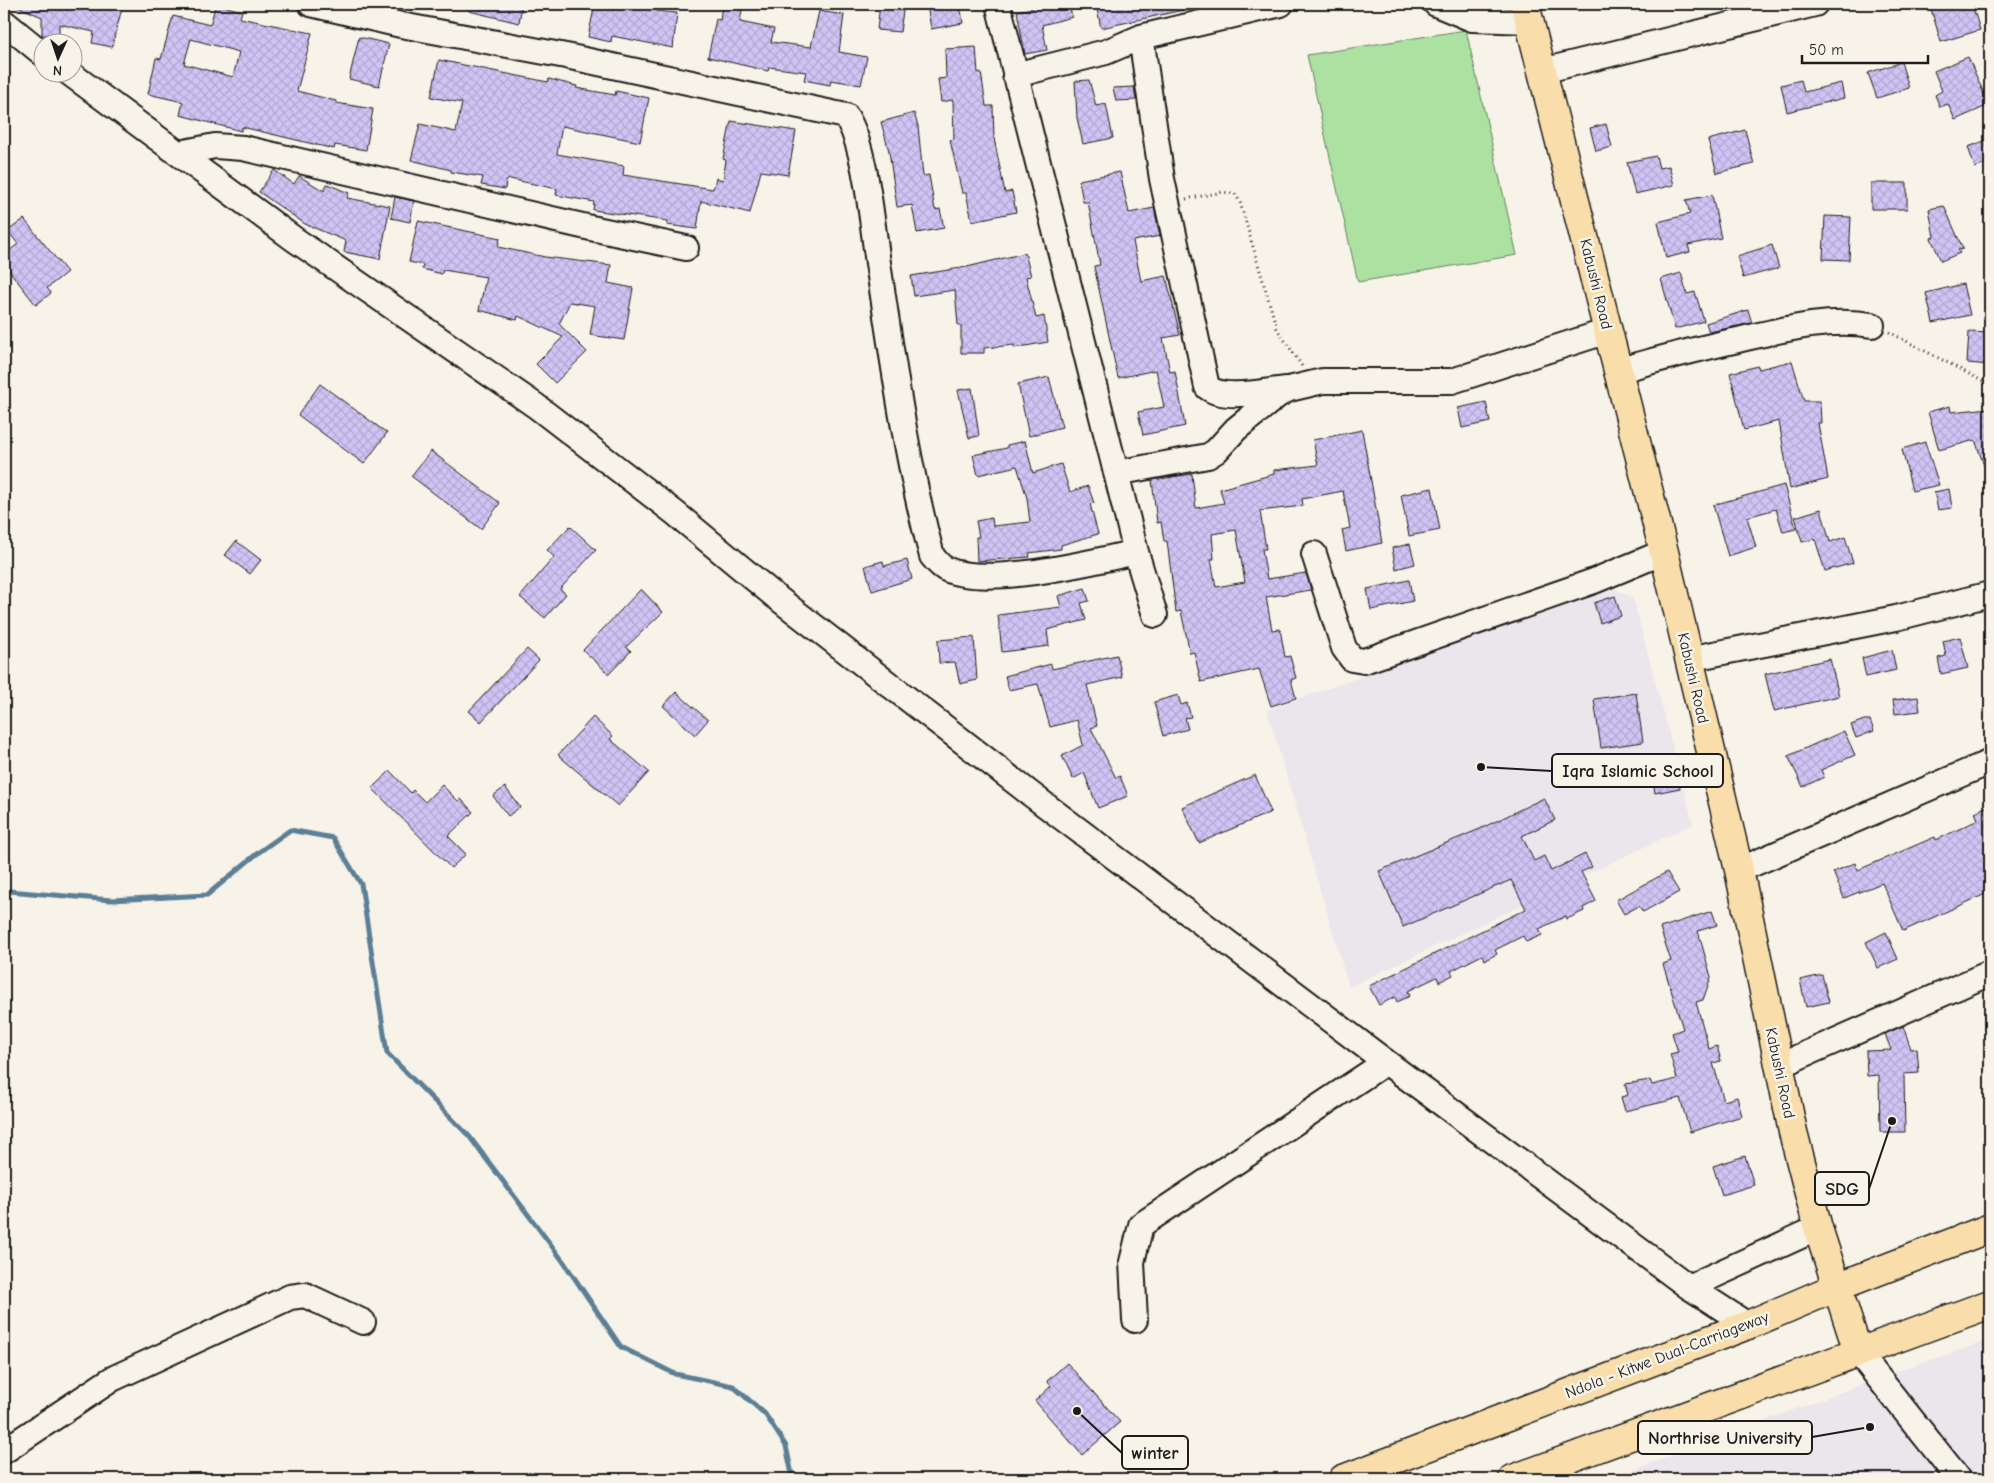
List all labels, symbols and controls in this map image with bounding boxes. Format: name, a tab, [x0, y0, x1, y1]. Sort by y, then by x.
north arrow	[32, 32, 82, 82]
scale bar	[1802, 32, 1928, 64]
text: 50 m	[1809, 41, 1844, 59]
text: N	[52, 62, 62, 79]
street label: Kabushi Road	[1576, 237, 1616, 331]
street label: Kabushi Road	[1674, 631, 1712, 725]
callout: Iqra Islamic School	[1552, 754, 1723, 787]
text: Iqra Islamic School	[1562, 761, 1714, 782]
street label: Kabushi Road	[1762, 1026, 1798, 1120]
callout: SDG	[1815, 1172, 1869, 1205]
text: SDG	[1825, 1179, 1859, 1200]
street label: Ndola - Kitwe Dual-Carriageway	[1563, 1308, 1772, 1402]
callout: Northrise University	[1638, 1421, 1812, 1454]
text: Northrise University	[1648, 1428, 1803, 1449]
callout: winter	[1122, 1436, 1188, 1469]
text: winter	[1132, 1443, 1179, 1464]

